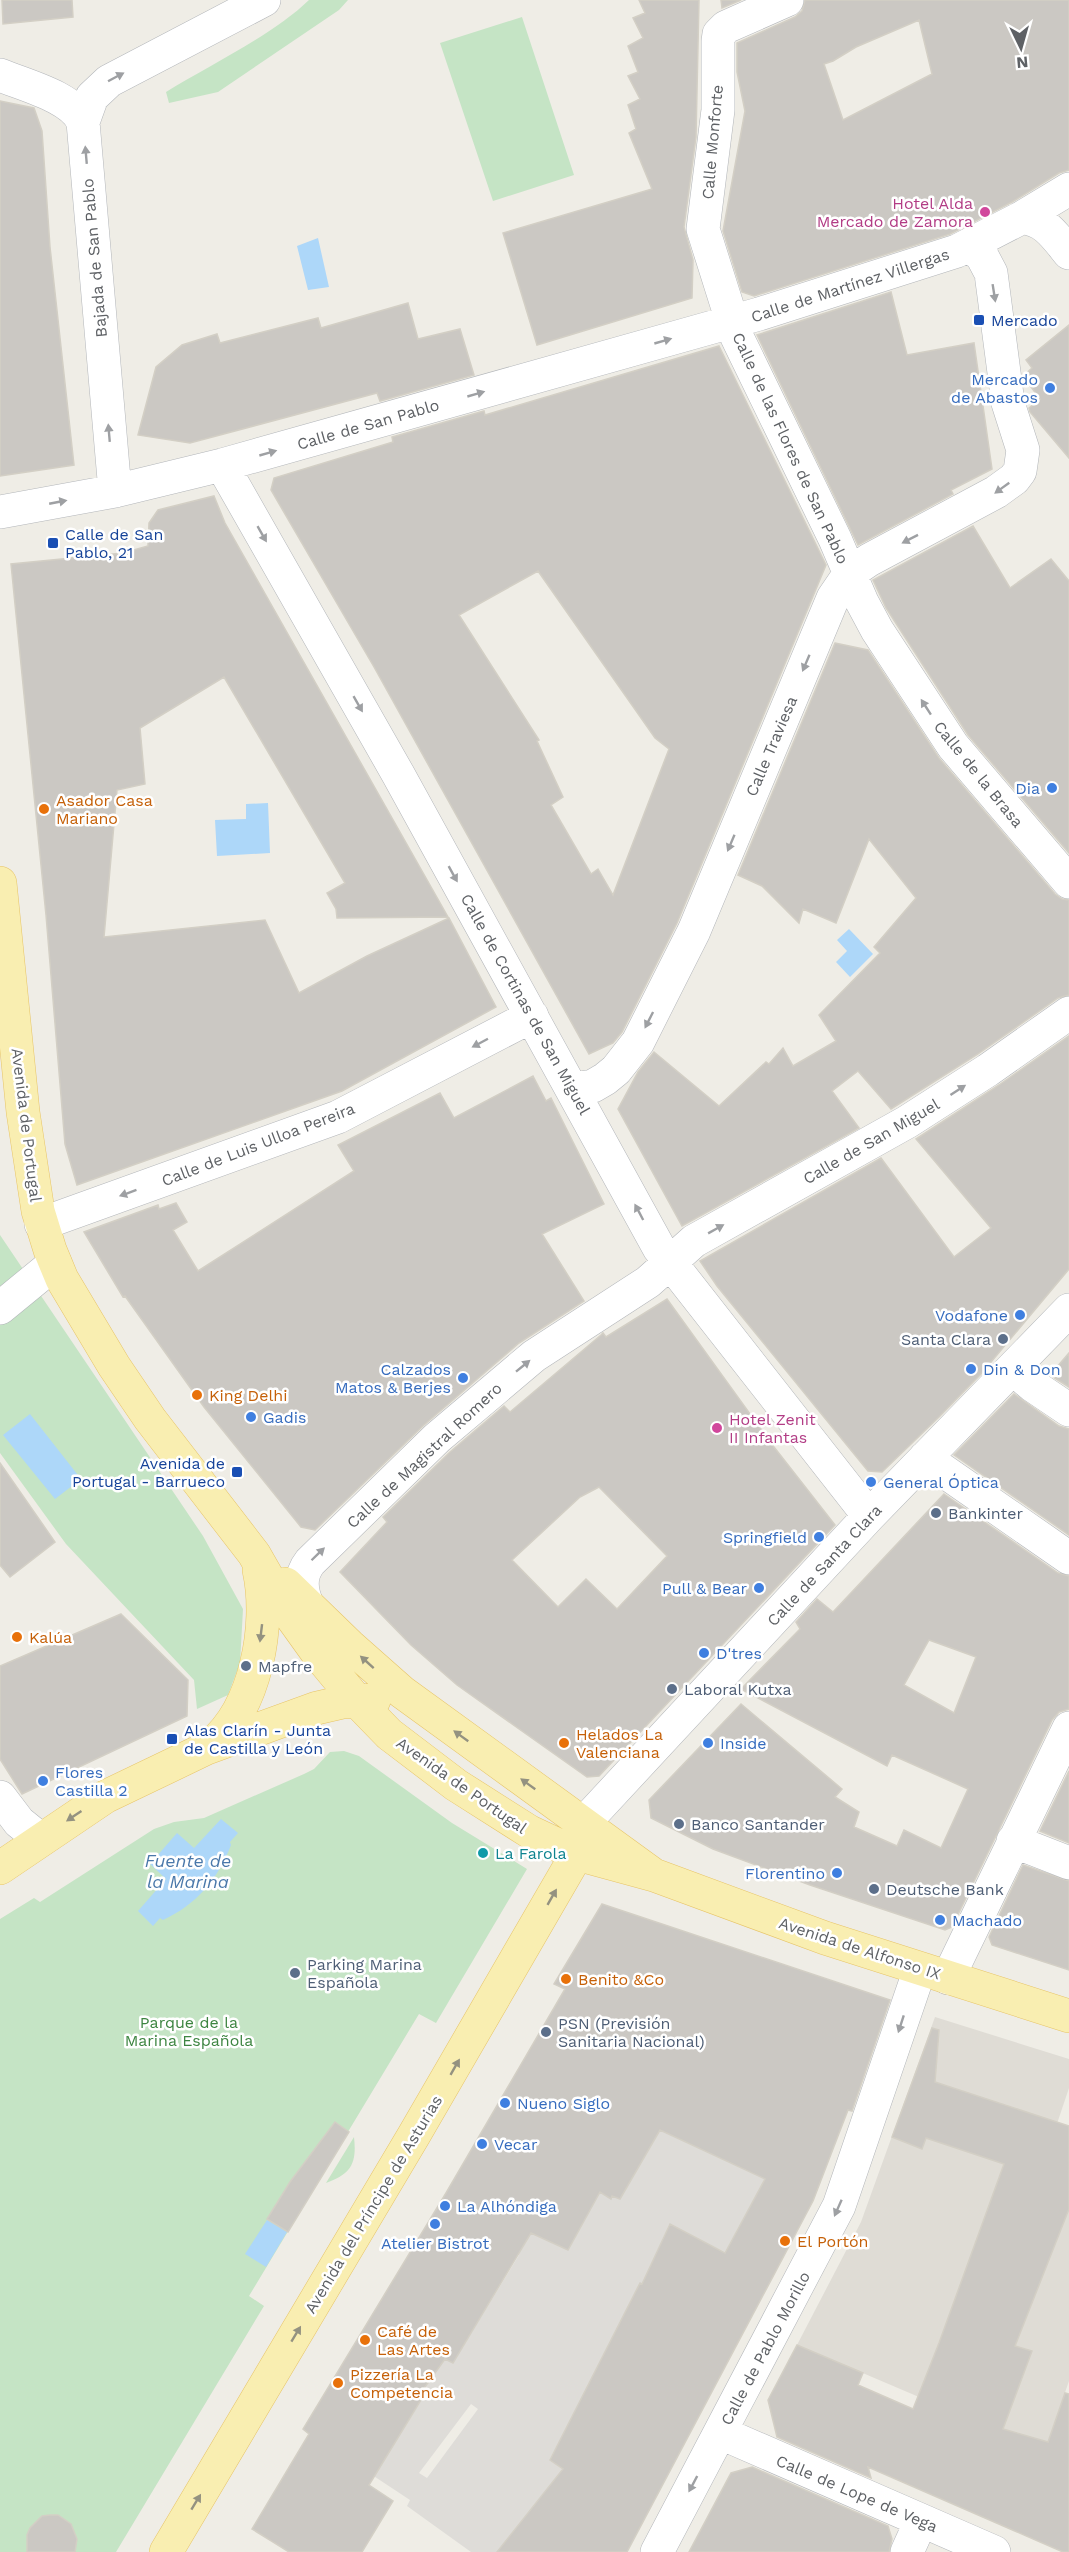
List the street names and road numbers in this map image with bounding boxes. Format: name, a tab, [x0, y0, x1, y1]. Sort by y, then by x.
street label: Calle Monforte	[698, 84, 727, 200]
street label: Bajada de San Pablo	[78, 178, 111, 338]
street label: Calle de Martínez Villergas	[749, 244, 952, 327]
street label: Calle de las Flores de San Pablo	[728, 329, 853, 567]
street label: Calle de San Pablo	[295, 395, 441, 454]
street label: Calle Traviesa	[742, 693, 801, 799]
street label: Calle de la Brasa	[930, 717, 1027, 831]
street label: Calle de Cortinas de San Miguel	[457, 891, 594, 1118]
street label: Avenida de Portugal	[8, 1047, 45, 1203]
street label: Calle de San Miguel	[800, 1095, 943, 1188]
street label: Calle de Luis Ulloa Pereira	[159, 1099, 357, 1190]
street label: Calle de Magistral Romero	[343, 1378, 506, 1532]
street label: Calle de Santa Clara	[763, 1501, 886, 1630]
street label: Avenida de Portugal	[393, 1733, 531, 1838]
street label: Avenida de Alfonso IX	[777, 1913, 943, 1984]
street label: Avenida del Príncipe de Asturias	[301, 2092, 446, 2317]
street label: Calle de Pablo Morillo	[717, 2268, 814, 2428]
street label: Calle de Lope de Vega	[773, 2451, 940, 2536]

